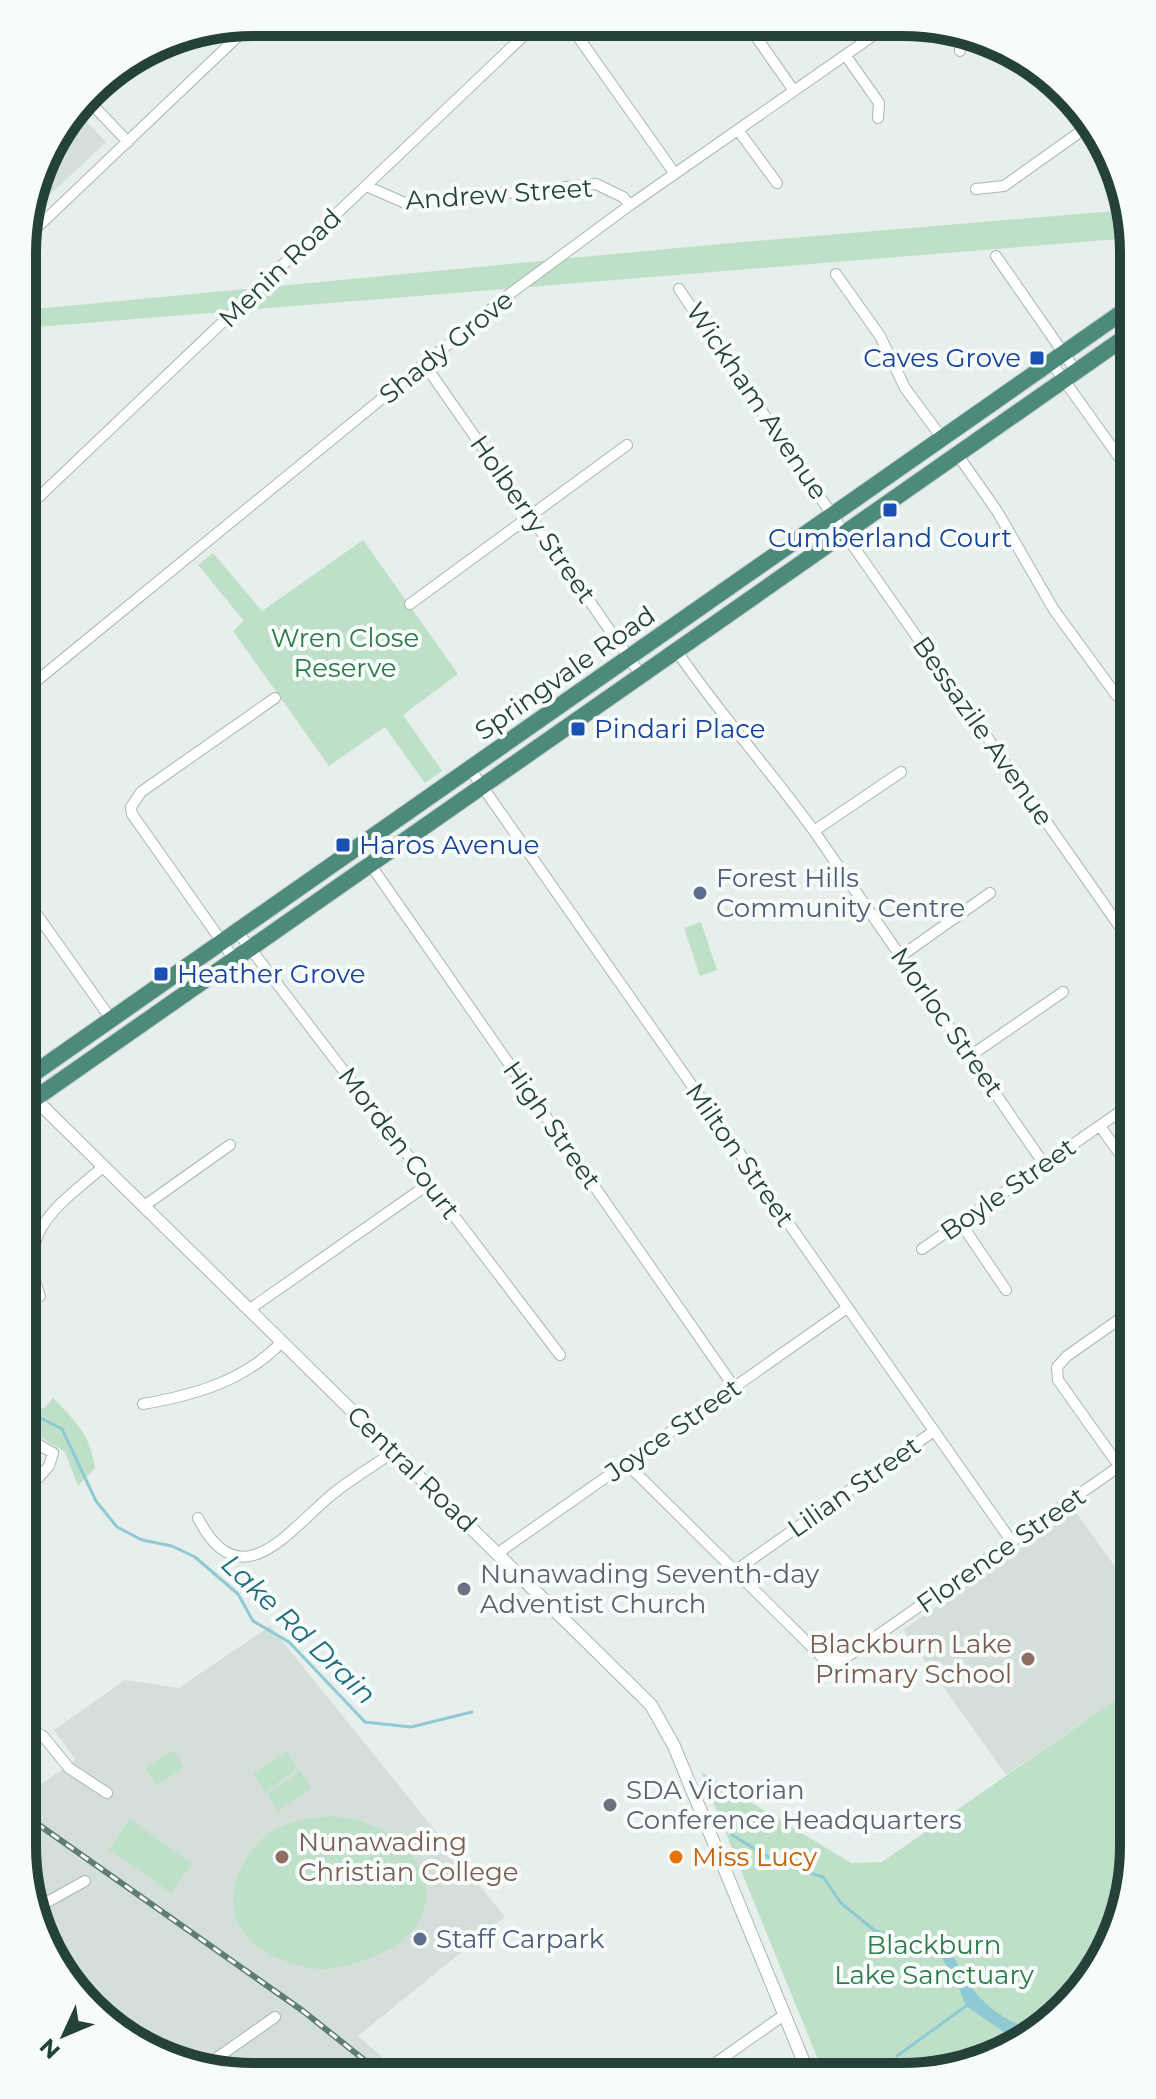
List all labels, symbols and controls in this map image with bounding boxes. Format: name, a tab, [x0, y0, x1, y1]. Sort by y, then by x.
street label: Andrew Street	[404, 171, 594, 217]
street label: Menin Road	[212, 202, 348, 334]
street label: Shady Grove	[373, 283, 519, 411]
street label: Wickham Avenue	[679, 296, 835, 506]
place label: Caves Grove	[863, 342, 1021, 374]
marker: Caves Grove	[1028, 349, 1046, 367]
street label: Holberry Street	[463, 429, 603, 609]
marker: Cumberland Court	[881, 501, 899, 519]
place label: Cumberland Court	[768, 522, 1012, 554]
street label: Springvale Road	[469, 599, 661, 747]
park label: Wren Close Reserve	[271, 622, 419, 684]
street label: Bessazile Avenue	[906, 630, 1060, 832]
place label: Pindari Place	[594, 713, 765, 745]
marker: Pindari Place	[569, 720, 587, 738]
place label: Haros Avenue	[359, 829, 540, 861]
marker: Haros Avenue	[334, 836, 352, 854]
place label: Forest Hills Community Centre	[716, 862, 965, 924]
marker: Forest Hills Community Centre	[691, 884, 709, 902]
street label: Morloc Street	[884, 941, 1010, 1103]
place label: Heather Grove	[177, 958, 365, 990]
marker: Heather Grove	[152, 965, 170, 983]
street label: High Street	[496, 1055, 608, 1195]
street label: Morden Court	[331, 1061, 467, 1225]
street label: Milton Street	[679, 1077, 801, 1233]
street label: Boyle Street	[934, 1131, 1082, 1247]
street label: Joyce Street	[598, 1372, 747, 1489]
street label: Central Road	[340, 1399, 484, 1539]
street label: Lilian Street	[781, 1430, 927, 1544]
street label: Florence Street	[910, 1480, 1092, 1620]
water label: Lake Rd Drain	[215, 1547, 383, 1711]
place label: Nunawading Seventh-day Adventist Church	[480, 1558, 820, 1620]
marker: Nunawading Seventh-day Adventist Church	[455, 1580, 473, 1598]
place label: Blackburn Lake Primary School	[809, 1628, 1012, 1690]
marker: Blackburn Lake Primary School	[1019, 1650, 1037, 1668]
place label: SDA Victorian Conference Headquarters	[626, 1774, 962, 1836]
marker: SDA Victorian Conference Headquarters	[601, 1796, 619, 1814]
place label: Nunawading Christian College	[298, 1826, 519, 1888]
place label: Miss Lucy	[692, 1841, 818, 1873]
marker: Nunawading Christian College	[273, 1848, 291, 1866]
marker: Miss Lucy	[667, 1848, 685, 1866]
place label: Staff Carpark	[436, 1923, 605, 1955]
park label: Blackburn Lake Sanctuary	[834, 1929, 1035, 1991]
marker: Staff Carpark	[411, 1930, 429, 1948]
north arrow	[24, 1995, 104, 2075]
text: N	[34, 2033, 66, 2064]

